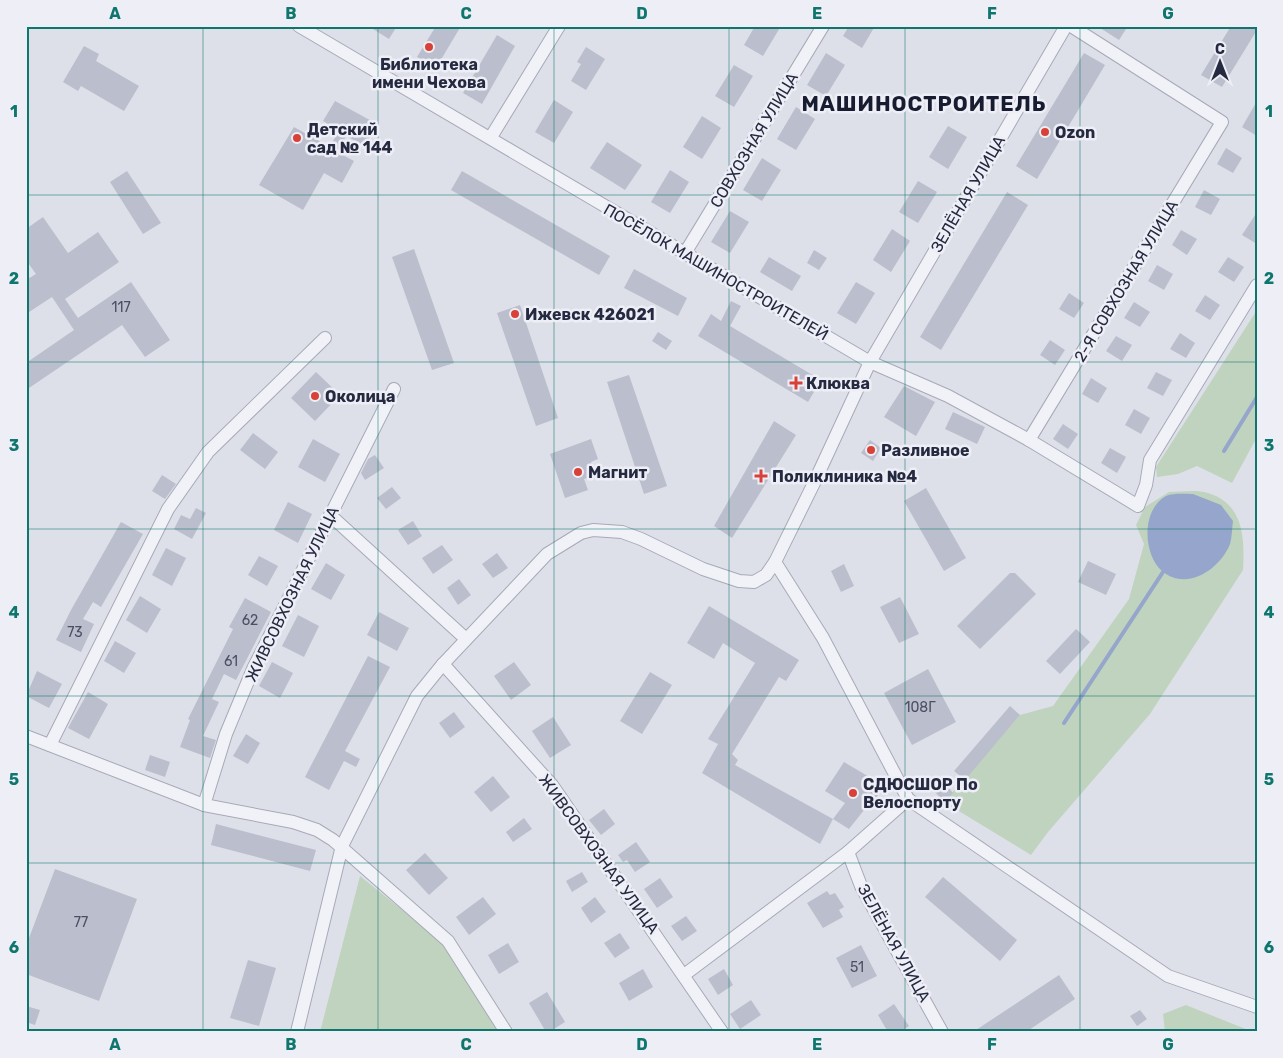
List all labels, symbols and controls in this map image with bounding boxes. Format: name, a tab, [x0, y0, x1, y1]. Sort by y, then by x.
text: A	[109, 4, 121, 23]
text: B	[285, 4, 297, 23]
text: C	[460, 4, 472, 23]
text: D	[636, 4, 648, 23]
text: E	[812, 4, 822, 23]
text: F	[987, 4, 997, 23]
text: G	[1162, 4, 1174, 23]
north arrow	[1196, 38, 1246, 88]
marker: Библиотека имени Чехова	[423, 41, 435, 53]
text: С	[1215, 41, 1225, 58]
place label: Библиотека имени Чехова	[372, 55, 486, 92]
street label: СОВХОЗНАЯ УЛИЦА	[706, 69, 802, 211]
district label: МАШИНОСТРОИТЕЛЬ	[801, 91, 1047, 116]
text: 1	[10, 102, 18, 121]
text: 1	[1265, 102, 1273, 121]
place label: Детский сад № 144	[307, 120, 393, 157]
place label: Ozon	[1055, 123, 1095, 142]
marker: Ozon	[1039, 126, 1051, 138]
marker: Детский сад № 144	[291, 132, 303, 144]
street label: ЗЕЛЁНАЯ УЛИЦА	[927, 132, 1009, 256]
street label: 2-Я СОВХОЗНАЯ УЛИЦА	[1070, 196, 1182, 365]
street label: ПОСЁЛОК МАШИНОСТРОИТЕЛЕЙ	[600, 200, 832, 344]
text: 2	[9, 269, 19, 288]
text: 2	[1264, 269, 1274, 288]
house number: 117	[111, 299, 131, 316]
place label: Ижевск 426021	[525, 305, 655, 324]
marker: Ижевск 426021	[509, 308, 521, 320]
place label: Клюква	[806, 374, 870, 393]
marker: Клюква	[790, 377, 802, 389]
place label: Околица	[325, 387, 396, 406]
marker: Околица	[309, 390, 321, 402]
text: 3	[9, 436, 19, 455]
text: 3	[1264, 436, 1274, 455]
place label: Разливное	[881, 441, 970, 460]
marker: Разливное	[865, 444, 877, 456]
place label: Магнит	[588, 463, 647, 482]
marker: Магнит	[572, 466, 584, 478]
place label: Поликлиника №4	[772, 467, 917, 486]
marker: Поликлиника №4	[754, 469, 768, 483]
street label: ЖИВСОВХОЗНАЯ УЛИЦА	[241, 503, 343, 685]
text: 4	[9, 603, 20, 622]
text: 4	[1264, 603, 1275, 622]
house number: 62	[242, 612, 258, 629]
house number: 73	[67, 624, 83, 641]
house number: 61	[224, 653, 238, 670]
house number: 108Г	[904, 699, 936, 716]
text: 5	[9, 770, 19, 789]
street label: ЖИВСОВХОЗНАЯ УЛИЦА	[535, 770, 663, 938]
text: 5	[1264, 770, 1274, 789]
place label: СДЮСШОР По Велоспорту	[863, 775, 978, 812]
marker: СДЮСШОР По Велоспорту	[847, 787, 859, 799]
street label: ЗЕЛЁНАЯ УЛИЦА	[854, 881, 934, 1005]
house number: 77	[74, 914, 88, 931]
text: 6	[9, 938, 19, 957]
text: 6	[1264, 938, 1274, 957]
house number: 51	[850, 959, 864, 976]
text: A	[109, 1035, 121, 1054]
text: B	[285, 1035, 297, 1054]
text: C	[460, 1035, 472, 1054]
text: D	[636, 1035, 648, 1054]
text: E	[812, 1035, 822, 1054]
text: F	[987, 1035, 997, 1054]
text: G	[1162, 1035, 1174, 1054]

